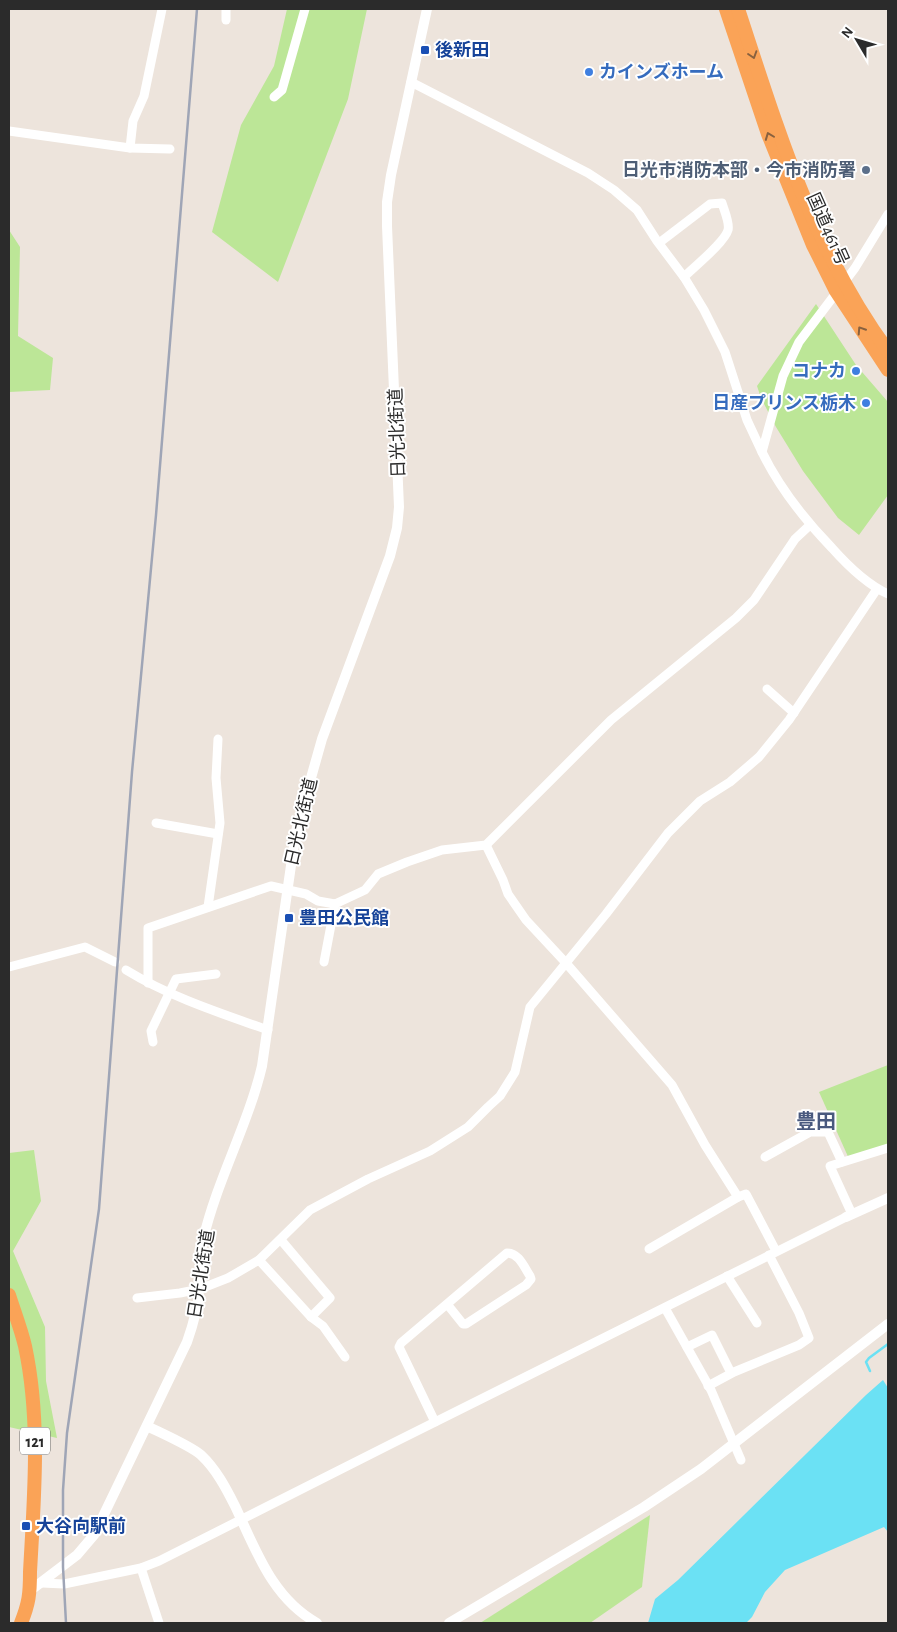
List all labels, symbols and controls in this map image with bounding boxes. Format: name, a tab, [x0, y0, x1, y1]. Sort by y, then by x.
north arrow	[832, 15, 882, 65]
text: N	[839, 24, 856, 41]
place label: 後新田	[435, 40, 489, 60]
marker: 後新田	[419, 44, 431, 56]
one-way arrow	[748, 50, 758, 59]
place label: カインズホーム	[599, 62, 724, 82]
marker: カインズホーム	[583, 66, 595, 78]
one-way arrow	[765, 132, 775, 141]
place label: 日光市消防本部・今市消防署	[622, 160, 856, 180]
marker: 日光市消防本部・今市消防署	[860, 164, 872, 176]
street label: 国道461号	[803, 190, 853, 268]
one-way arrow	[857, 326, 867, 335]
place label: コナカ	[792, 362, 846, 381]
marker: コナカ	[850, 365, 862, 377]
street label: 日光北街道	[385, 388, 409, 478]
place label: 日産プリンス栃木	[712, 394, 856, 413]
marker: 日産プリンス栃木	[860, 397, 872, 409]
street label: 日光北街道	[281, 776, 321, 868]
place label: 豊田公民館	[299, 908, 389, 928]
marker: 豊田公民館	[283, 912, 295, 924]
district label: 豊田	[796, 1111, 836, 1132]
street label: 日光北街道	[184, 1228, 218, 1320]
road number: 121	[20, 1428, 50, 1454]
place label: 大谷向駅前	[36, 1516, 126, 1536]
marker: 大谷向駅前	[20, 1520, 32, 1532]

